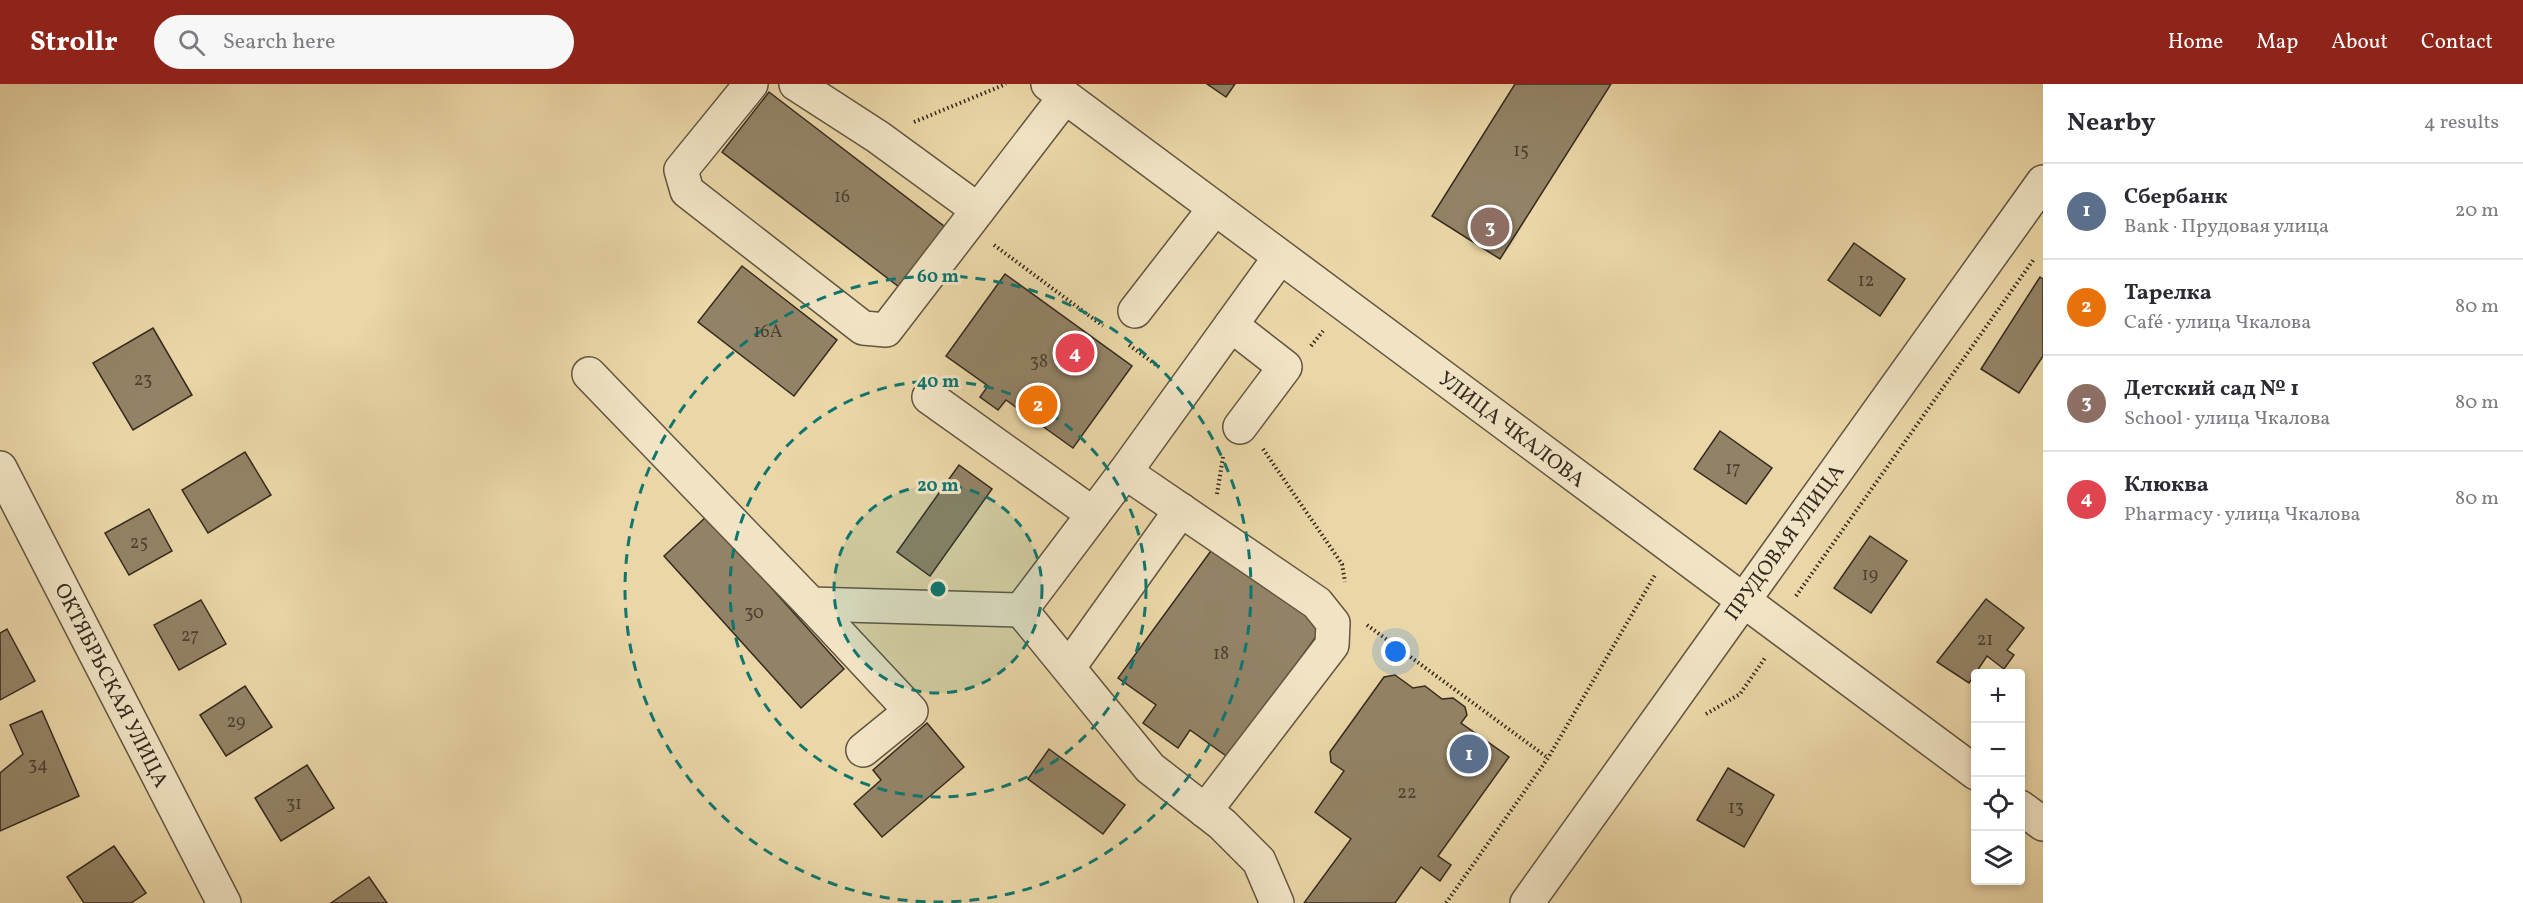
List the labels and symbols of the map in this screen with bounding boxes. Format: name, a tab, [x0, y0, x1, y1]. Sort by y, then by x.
house number: 15	[1513, 139, 1529, 164]
house number: 16	[834, 185, 850, 210]
pin: 3	[1470, 204, 1510, 250]
text: 60 m	[917, 265, 959, 290]
house number: 12	[1858, 269, 1874, 294]
house number: 16А	[754, 320, 783, 345]
pin: 4	[1056, 330, 1094, 376]
house number: 38	[1030, 350, 1048, 375]
street label: УЛИЦА ЧКАЛОВА	[1432, 365, 1591, 495]
house number: 23	[134, 368, 152, 393]
text: 40 m	[917, 370, 959, 395]
pin: 2	[1018, 382, 1058, 428]
house number: 17	[1725, 457, 1741, 482]
street label: ПРУДОВАЯ УЛИЦА	[1718, 458, 1852, 627]
text: 20 m	[917, 474, 959, 499]
house number: 25	[130, 531, 148, 556]
house number: 19	[1862, 563, 1878, 588]
street label: ОКТЯБРЬСКАЯ УЛИЦА	[46, 578, 175, 793]
centre of rings	[928, 579, 948, 599]
house number: 30	[744, 601, 764, 626]
house number: 27	[181, 624, 199, 649]
house number: 21	[1977, 628, 1993, 653]
your location	[1381, 637, 1410, 666]
house number: 18	[1213, 642, 1229, 667]
house number: 29	[227, 710, 245, 735]
pin: 1	[1450, 732, 1488, 776]
house number: 34	[28, 753, 48, 778]
house number: 22	[1397, 781, 1417, 806]
house number: 31	[286, 792, 302, 817]
house number: 13	[1728, 796, 1744, 821]

